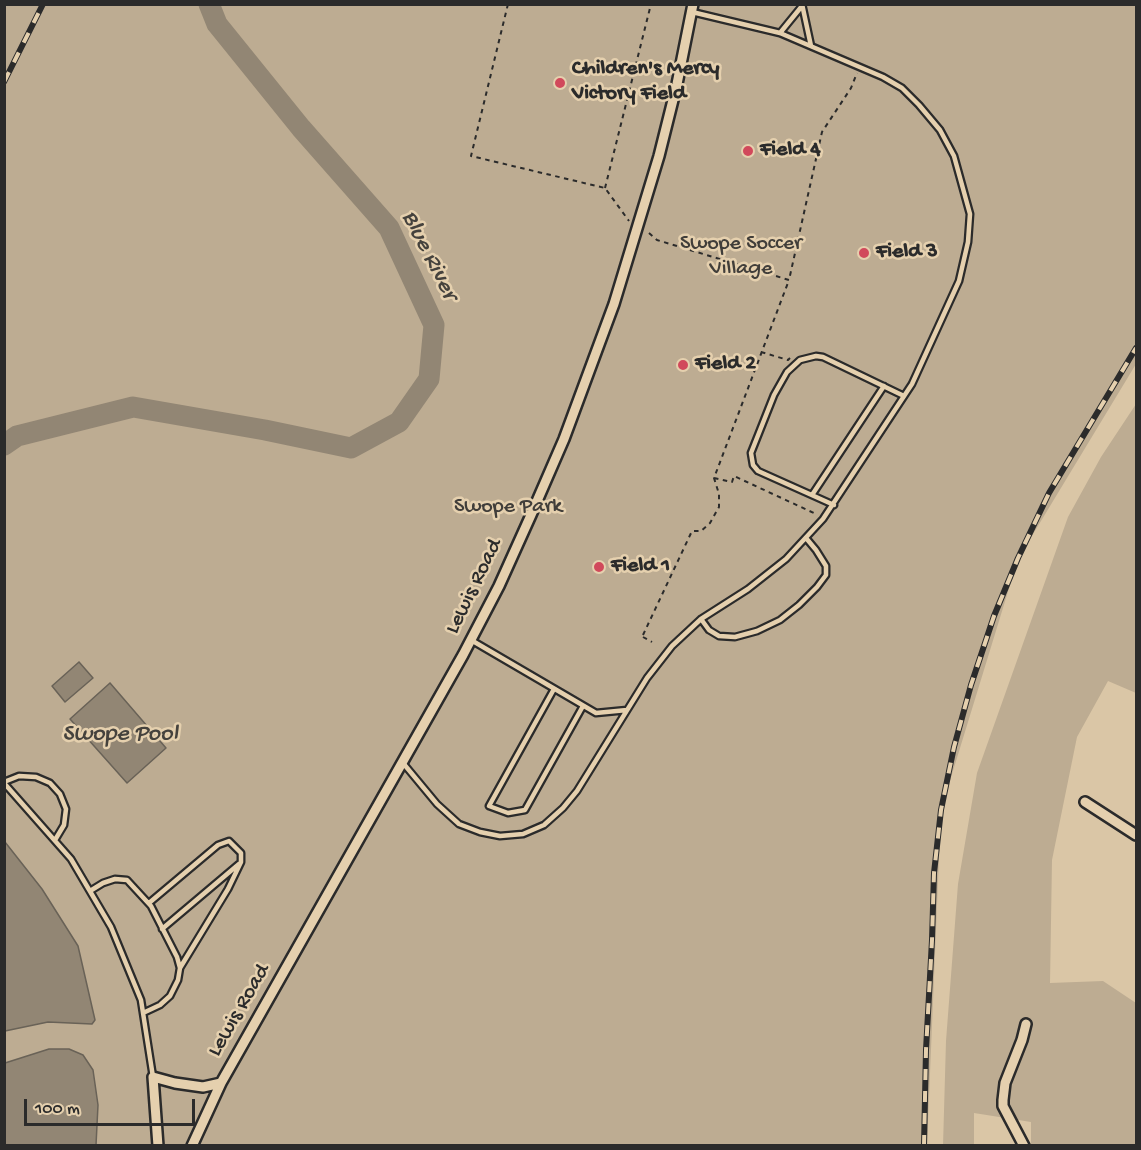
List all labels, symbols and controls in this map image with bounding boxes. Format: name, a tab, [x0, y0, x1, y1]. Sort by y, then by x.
place label: Children's Mercy Victory Field	[572, 57, 719, 108]
marker: Children's Mercy Victory Field	[553, 76, 567, 90]
place label: Field 4	[760, 138, 821, 164]
marker: Field 4	[741, 144, 755, 158]
water label: Blue River	[393, 207, 463, 305]
park label: Swope Soccer Village	[680, 232, 802, 284]
place label: Field 3	[876, 240, 938, 266]
marker: Field 3	[857, 246, 871, 260]
place label: Field 2	[695, 352, 756, 378]
marker: Field 2	[676, 358, 690, 372]
park label: Swope Park	[454, 495, 562, 521]
street label: Lewis Road	[441, 535, 509, 639]
place label: Field 1	[611, 554, 670, 580]
marker: Field 1	[592, 560, 606, 574]
water label: Swope Pool	[62, 721, 178, 749]
street label: Lewis Road	[203, 960, 277, 1062]
scale bar	[27, 1087, 198, 1125]
text: 100 m	[35, 1099, 80, 1120]

